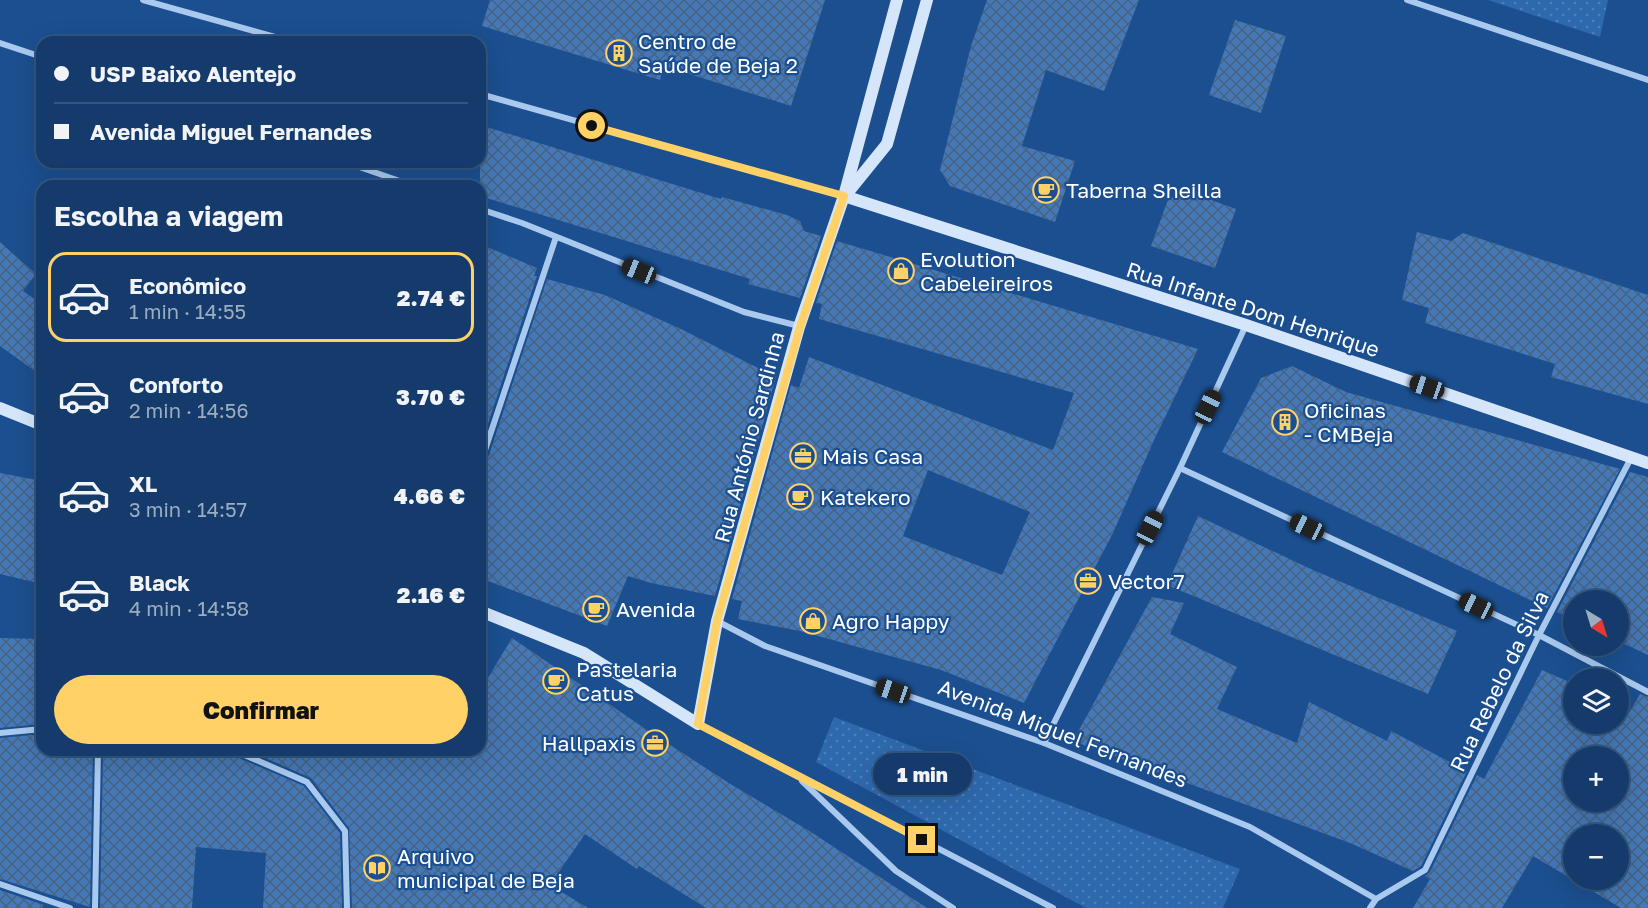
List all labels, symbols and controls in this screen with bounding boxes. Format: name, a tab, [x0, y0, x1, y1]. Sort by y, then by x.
place label: Centro de Saúde de Beja 2	[638, 28, 798, 78]
building icon: Centro de Saúde de Beja 2	[604, 38, 634, 68]
text: USP Baixo Alentejo	[90, 60, 296, 87]
route start	[578, 112, 605, 139]
text: Avenida Miguel Fernandes	[90, 118, 372, 145]
cafe icon: Taberna Sheilla	[1031, 175, 1061, 205]
place label: Taberna Sheilla	[1066, 177, 1222, 203]
text: Escolha a viagem	[54, 200, 283, 232]
place label: Evolution Cabeleireiros	[920, 246, 1053, 296]
car	[619, 256, 659, 286]
shop icon: Evolution Cabeleireiros	[886, 256, 916, 286]
street label: Rua Infante Dom Henrique	[1123, 256, 1383, 362]
icon: car	[57, 270, 111, 324]
text: Econômico	[129, 272, 246, 299]
text: 2.74 €	[397, 284, 465, 311]
text: 1 min · 14:55	[129, 299, 246, 323]
street label: Rua António Sardinha	[708, 329, 790, 545]
icon: car	[57, 369, 111, 423]
text: Conforto	[129, 371, 223, 398]
car	[1407, 373, 1447, 401]
text: 3.70 €	[396, 383, 465, 410]
car	[1192, 387, 1224, 427]
place label: Oficinas - CMBeja	[1304, 397, 1393, 447]
text: 2 min · 14:56	[129, 398, 249, 422]
building icon: Oficinas - CMBeja	[1270, 407, 1300, 437]
office icon: Mais Casa	[788, 441, 818, 471]
place label: Mais Casa	[822, 443, 923, 469]
icon: car	[57, 468, 111, 522]
text: XL	[129, 470, 157, 497]
text: 4.66 €	[394, 482, 465, 509]
cafe icon: Katekero	[785, 482, 815, 512]
place label: Katekero	[820, 484, 911, 510]
text: 3 min · 14:57	[129, 497, 247, 521]
car	[1134, 508, 1166, 548]
car	[1287, 511, 1327, 543]
office icon: Vector7	[1073, 566, 1103, 596]
icon: car	[57, 567, 111, 621]
place label: Vector7	[1108, 568, 1185, 594]
text: Black	[129, 569, 190, 596]
text: 2.16 €	[397, 581, 465, 608]
street label: Rua Rebelo da Silva	[1444, 586, 1554, 776]
car	[1456, 590, 1496, 622]
north arrow	[1563, 590, 1629, 656]
map controls	[1563, 590, 1629, 890]
cafe icon: Avenida	[581, 594, 611, 624]
text: 4 min · 14:58	[129, 596, 249, 620]
place label: Avenida	[616, 596, 696, 622]
shop icon: Agro Happy	[798, 606, 828, 636]
place label: Agro Happy	[832, 608, 950, 634]
place label: Pastelaria Catus	[576, 656, 677, 706]
cafe icon: Pastelaria Catus	[541, 666, 571, 696]
button: layers	[1563, 668, 1629, 734]
street label: Avenida Miguel Fernandes	[935, 673, 1191, 793]
button: Confirmar	[54, 675, 468, 744]
car	[873, 677, 913, 705]
office icon: Hallpaxis	[640, 728, 670, 758]
place label: Hallpaxis	[542, 730, 636, 756]
button: +	[1563, 746, 1629, 812]
callout: 1 min	[872, 753, 972, 795]
text: 1 min	[897, 762, 948, 786]
button: −	[1563, 824, 1629, 890]
route end	[908, 826, 935, 853]
place label: Arquivo municipal de Beja	[397, 843, 575, 893]
library icon: Arquivo municipal de Beja	[362, 853, 392, 883]

